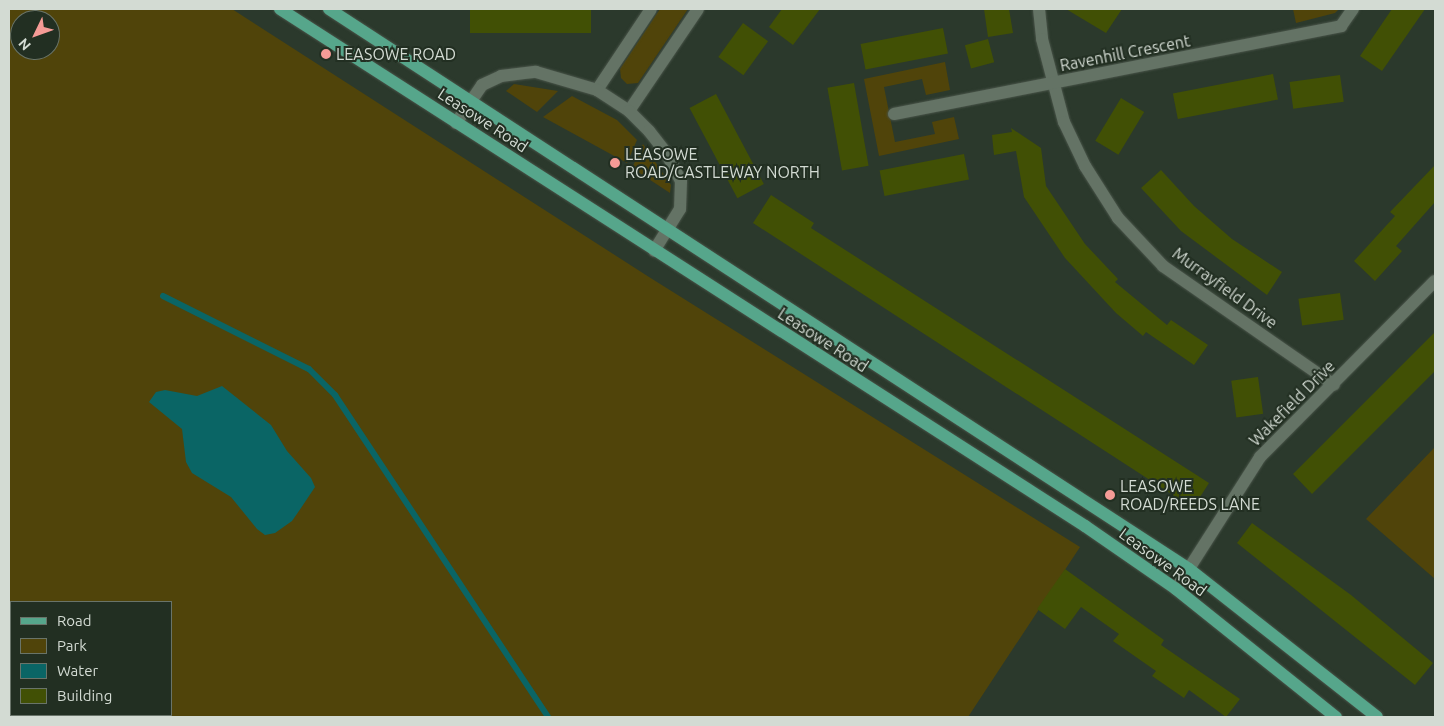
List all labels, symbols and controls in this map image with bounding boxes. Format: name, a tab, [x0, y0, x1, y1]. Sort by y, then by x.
north arrow	[10, 10, 60, 60]
street label: Ravenhill Crescent	[1058, 31, 1192, 75]
text: N	[15, 35, 34, 54]
place label: LEASOWE ROAD	[336, 44, 456, 64]
marker: LEASOWE ROAD	[320, 48, 332, 60]
street label: Leasowe Road	[434, 84, 532, 156]
place label: LEASOWE ROAD/CASTLEWAY NORTH	[625, 144, 820, 182]
marker: LEASOWE ROAD/CASTLEWAY NORTH	[609, 157, 621, 169]
street label: Murrayfield Drive	[1169, 244, 1281, 332]
street label: Leasowe Road	[774, 304, 872, 376]
street label: Wakefield Drive	[1245, 356, 1339, 450]
place label: LEASOWE ROAD/REEDS LANE	[1120, 476, 1260, 514]
marker: LEASOWE ROAD/REEDS LANE	[1104, 489, 1116, 501]
street label: Leasowe Road	[1116, 524, 1210, 600]
legend	[10, 601, 172, 716]
text: Road	[57, 612, 92, 629]
text: Park	[57, 637, 87, 654]
text: Water	[57, 662, 98, 679]
text: Building	[57, 687, 112, 704]

